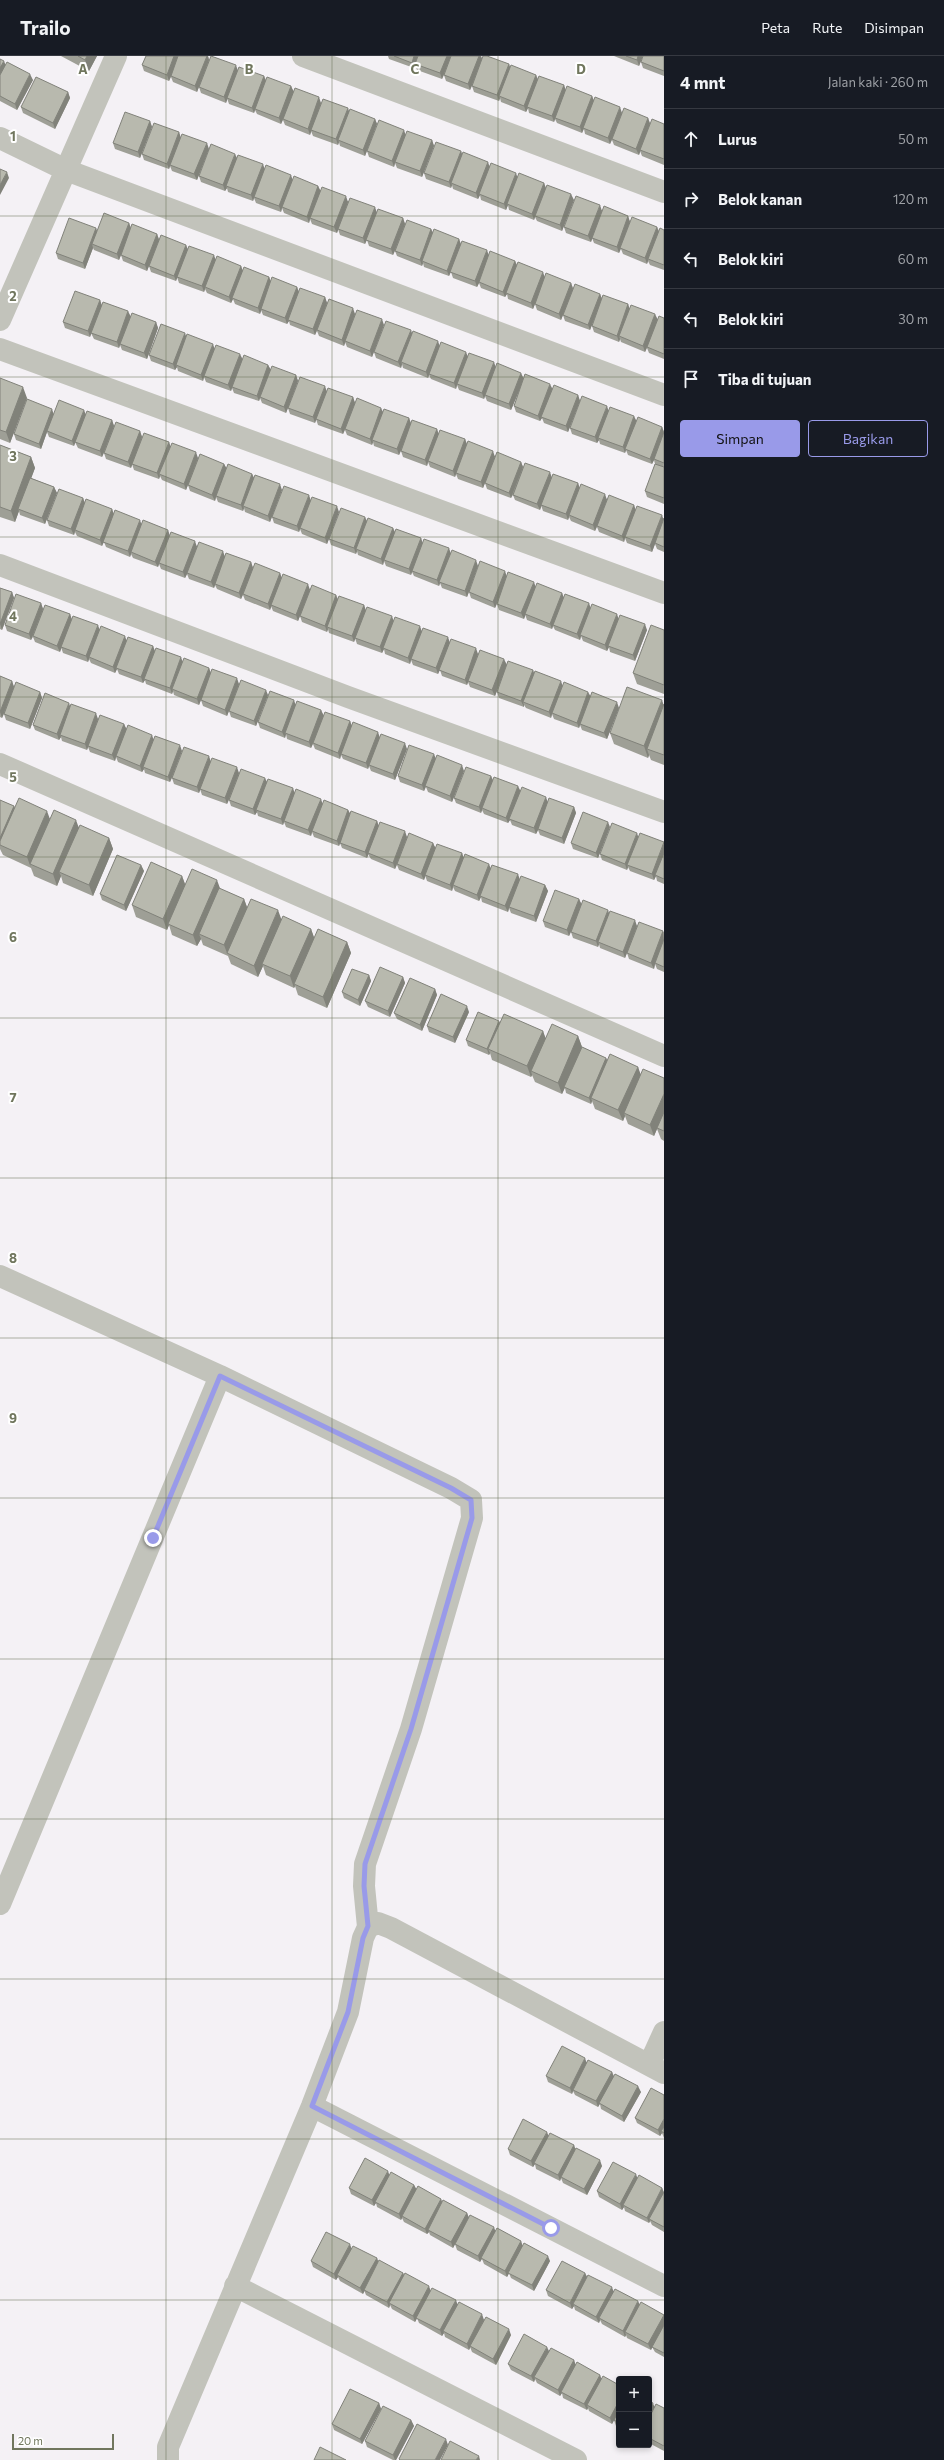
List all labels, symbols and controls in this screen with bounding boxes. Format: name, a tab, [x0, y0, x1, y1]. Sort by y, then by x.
text: Trailo	[20, 16, 71, 39]
text: Peta	[761, 19, 790, 36]
text: Rute	[812, 19, 842, 36]
text: Disimpan	[864, 19, 924, 36]
text: A	[78, 61, 88, 77]
text: B	[245, 61, 254, 77]
text: C	[411, 61, 420, 77]
text: D	[576, 61, 586, 77]
text: 4 mnt	[680, 72, 726, 93]
text: Jalan kaki · 260 m	[828, 74, 928, 90]
text: 1	[10, 128, 16, 144]
icon: ahead	[680, 128, 702, 150]
text: Lurus	[718, 130, 757, 148]
text: 50 m	[898, 131, 928, 147]
icon: right	[680, 188, 702, 210]
text: Belok kanan	[718, 190, 802, 208]
text: 120 m	[893, 191, 928, 207]
icon: left	[680, 248, 702, 270]
text: Belok kiri	[718, 250, 784, 268]
text: 60 m	[898, 251, 928, 267]
text: 2	[9, 288, 17, 304]
icon: left	[680, 308, 702, 330]
text: Belok kiri	[718, 310, 784, 328]
text: 30 m	[898, 311, 928, 327]
icon: arrive	[680, 368, 702, 390]
text: Tiba di tujuan	[718, 370, 812, 388]
button: Simpan	[680, 420, 800, 457]
button: Bagikan	[808, 420, 928, 457]
text: 3	[9, 448, 17, 464]
text: 4	[9, 608, 17, 624]
text: 5	[9, 769, 17, 785]
text: 6	[9, 929, 17, 945]
text: 7	[9, 1089, 17, 1105]
text: 8	[9, 1250, 17, 1266]
text: 9	[9, 1410, 17, 1426]
route end	[144, 1529, 162, 1547]
route start	[542, 2219, 560, 2237]
map controls	[616, 2376, 652, 2448]
button: +	[616, 2376, 652, 2412]
button: −	[616, 2412, 652, 2448]
scale bar	[12, 2432, 114, 2451]
text: 20 m	[18, 2434, 43, 2447]

